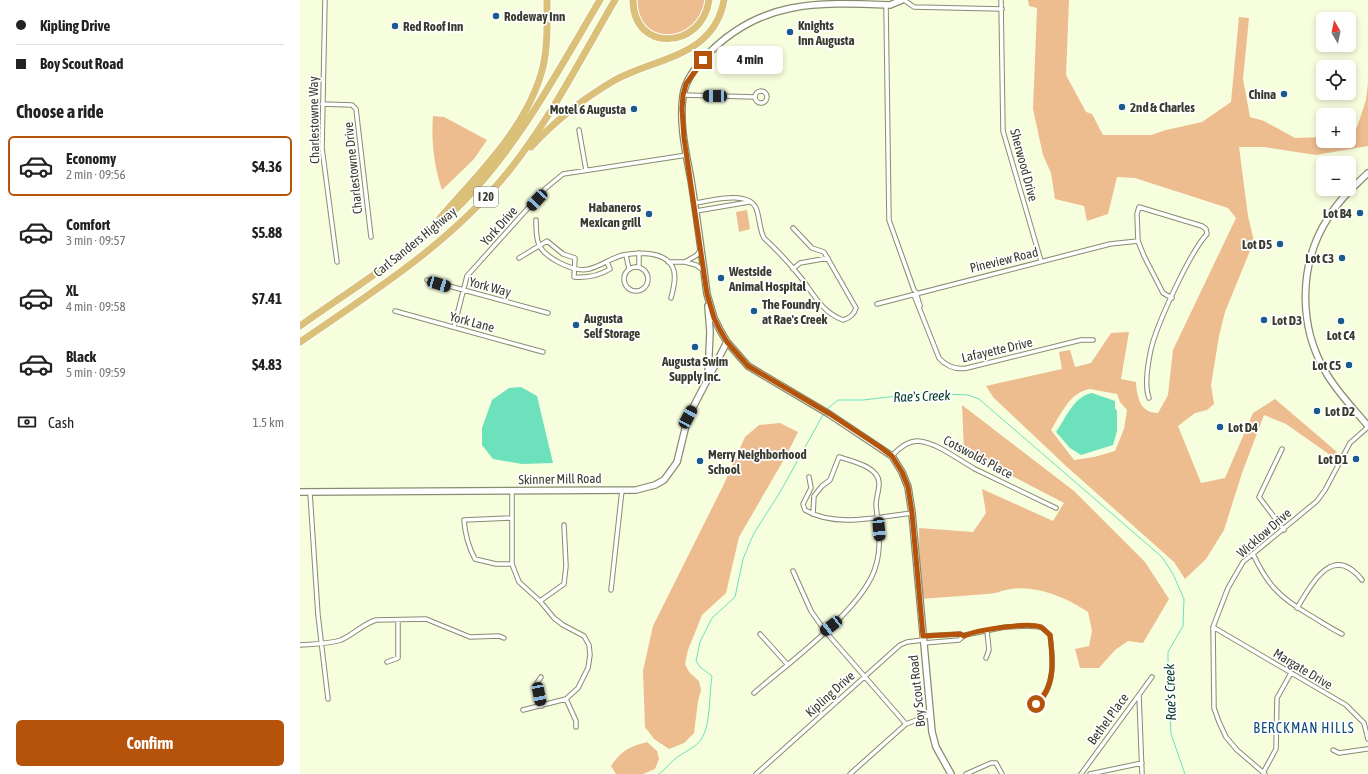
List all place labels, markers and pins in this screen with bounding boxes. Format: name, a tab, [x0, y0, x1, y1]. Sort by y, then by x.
place label: Rodeway Inn	[504, 9, 565, 24]
marker: Rodeway Inn	[491, 11, 501, 21]
place label: Knights Inn Augusta	[798, 18, 855, 48]
place label: Red Roof Inn	[403, 19, 463, 34]
marker: Red Roof Inn	[390, 21, 400, 31]
marker: Knights Inn Augusta	[785, 27, 795, 37]
place label: China	[1249, 87, 1276, 102]
marker: China	[1279, 89, 1289, 99]
place label: 2nd & Charles	[1130, 100, 1195, 115]
place label: Motel 6 Augusta	[550, 102, 626, 117]
marker: 2nd & Charles	[1117, 102, 1127, 112]
marker: Motel 6 Augusta	[629, 104, 639, 114]
place label: Habaneros Mexican grill	[580, 200, 642, 230]
place label: Lot B4	[1323, 206, 1352, 221]
marker: Lot B4	[1355, 208, 1365, 218]
marker: Habaneros Mexican grill	[644, 209, 654, 219]
place label: Lot D5	[1242, 237, 1272, 252]
marker: Lot D5	[1275, 239, 1285, 249]
place label: Lot C3	[1305, 251, 1334, 266]
marker: Lot C3	[1337, 253, 1347, 263]
place label: Westside Animal Hospital	[728, 264, 806, 294]
marker: Westside Animal Hospital	[716, 273, 726, 283]
place label: The Foundry at Rae's Creek	[762, 297, 828, 327]
marker: The Foundry at Rae's Creek	[749, 306, 759, 316]
place label: Augusta Self Storage	[583, 311, 640, 341]
place label: Lot D3	[1272, 313, 1302, 328]
marker: Lot D3	[1259, 315, 1269, 325]
marker: Lot C4	[1336, 316, 1346, 326]
marker: Augusta Self Storage	[571, 320, 581, 330]
place label: Lot C4	[1327, 328, 1355, 343]
marker: Augusta Swim Supply Inc.	[690, 342, 700, 352]
place label: Augusta Swim Supply Inc.	[661, 354, 728, 384]
place label: Lot C5	[1312, 358, 1341, 373]
marker: Lot C5	[1344, 360, 1354, 370]
place label: Lot D2	[1325, 404, 1355, 419]
marker: Lot D2	[1312, 406, 1322, 416]
place label: Lot D4	[1228, 420, 1258, 435]
marker: Lot D4	[1215, 422, 1225, 432]
place label: Merry Neighborhood School	[708, 447, 807, 477]
place label: Lot D1	[1318, 452, 1348, 467]
marker: Lot D1	[1351, 454, 1361, 464]
marker: Merry Neighborhood School	[695, 456, 705, 466]

